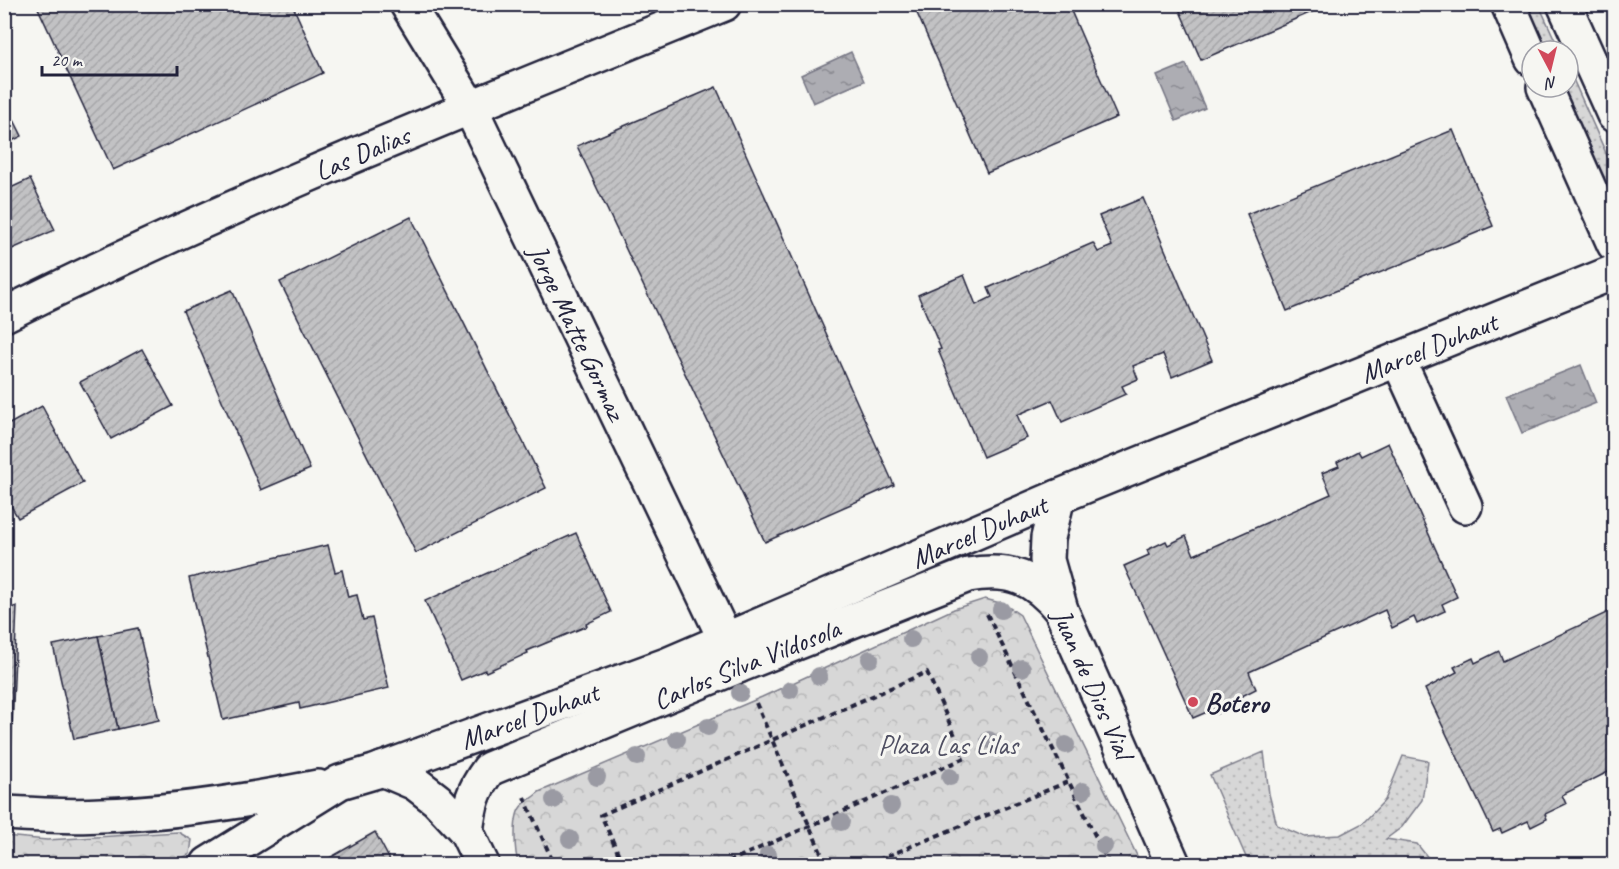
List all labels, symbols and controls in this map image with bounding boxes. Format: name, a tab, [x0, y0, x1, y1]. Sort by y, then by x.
scale bar	[42, 39, 177, 77]
north arrow	[1520, 39, 1580, 99]
text: 20 m	[51, 49, 84, 71]
text: N	[1543, 72, 1558, 94]
street label: Las Dalias	[309, 117, 417, 188]
street label: Jorge Matte Gormaz	[520, 237, 636, 428]
street label: Marcel Duhaut	[1355, 303, 1505, 391]
street label: Marcel Duhaut	[906, 486, 1055, 576]
street label: Juan de Dios Vial	[1044, 601, 1143, 768]
street label: Carlos Silva Vildosola	[648, 610, 846, 717]
street label: Marcel Duhaut	[455, 673, 606, 757]
place label: Botero	[1205, 685, 1270, 720]
marker: Botero	[1186, 695, 1200, 709]
park label: Plaza Las Lilas	[878, 727, 1020, 762]

